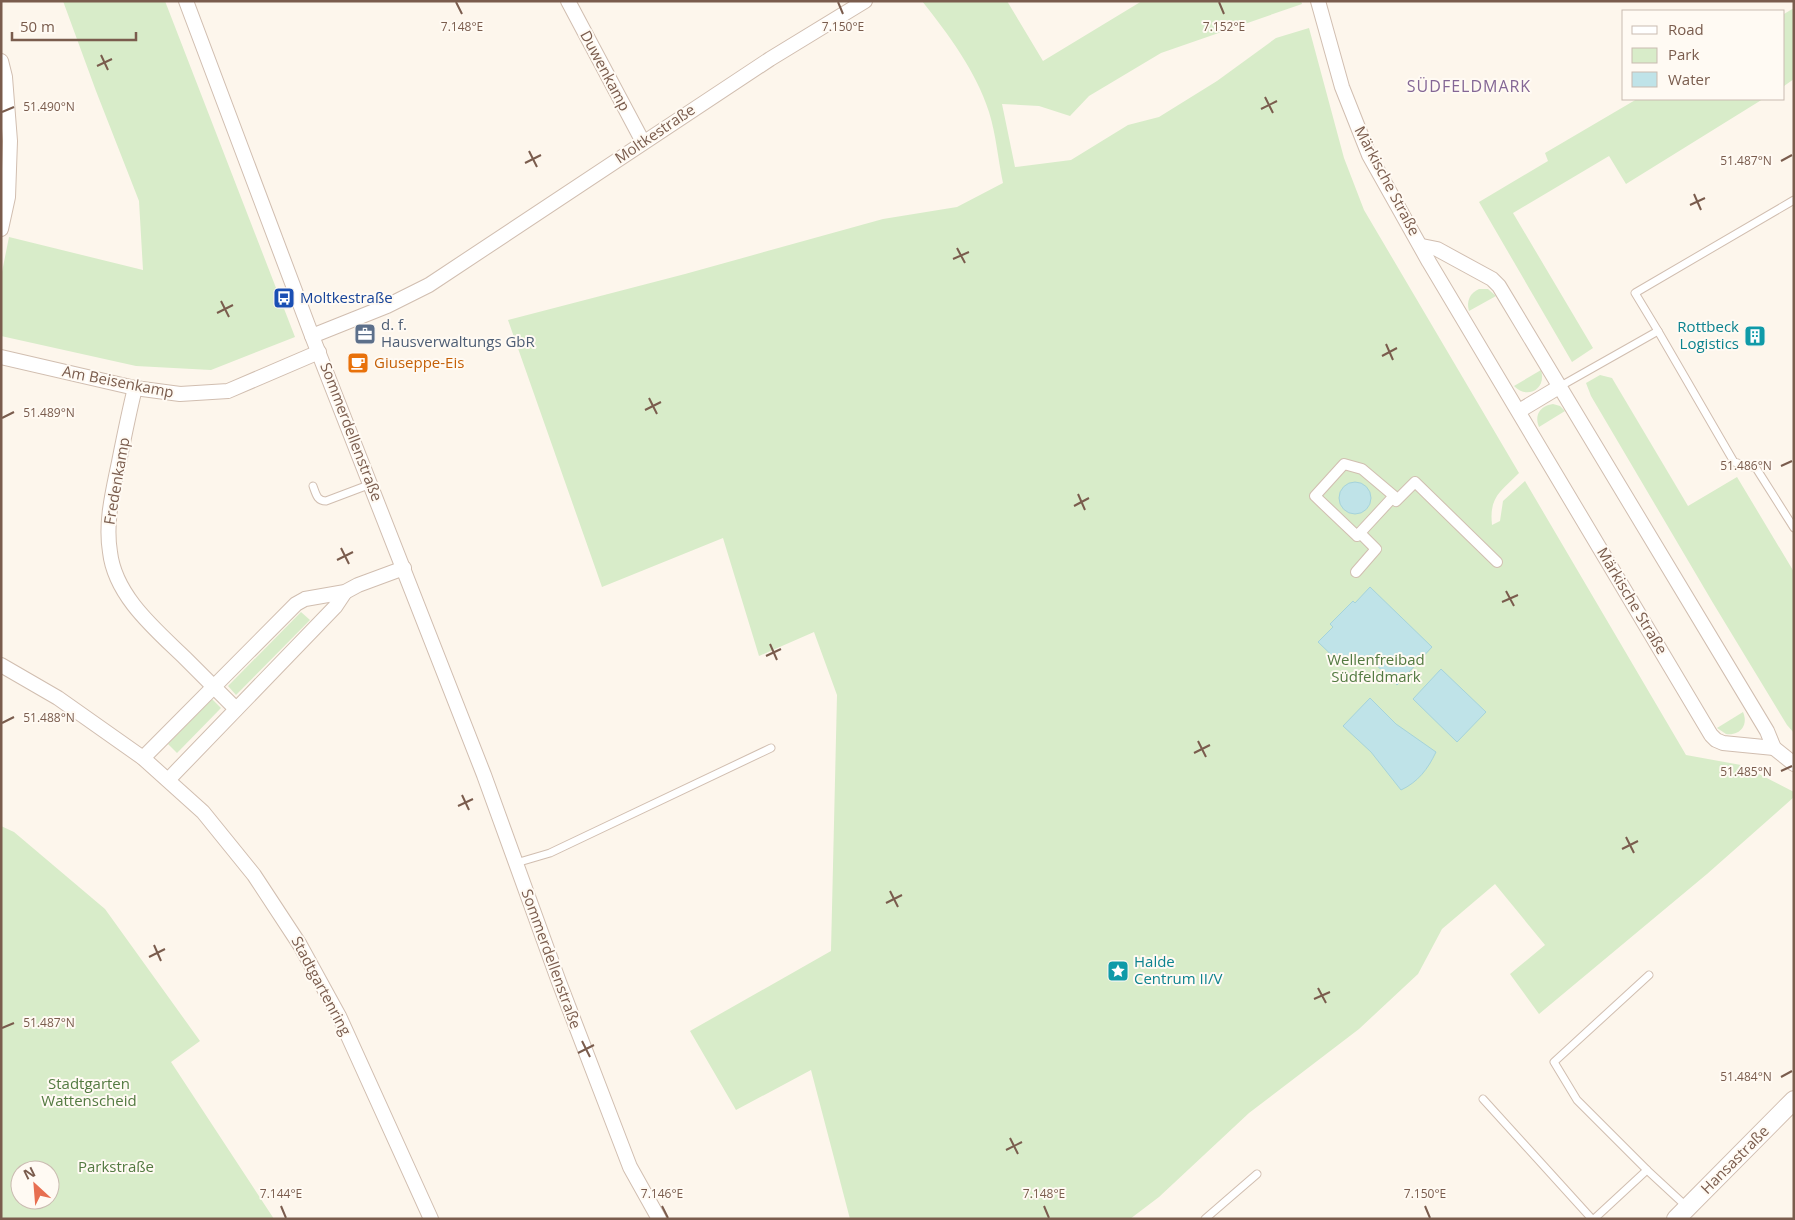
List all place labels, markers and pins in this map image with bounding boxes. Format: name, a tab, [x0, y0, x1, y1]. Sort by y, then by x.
bus stop icon: Moltkestraße	[272, 286, 296, 310]
place label: Moltkestraße	[300, 287, 393, 307]
place label: d. f. Hausverwaltungs GbR	[381, 314, 536, 351]
place label: Rottbeck Logistics	[1677, 316, 1739, 353]
office icon: d. f. Hausverwaltungs GbR	[353, 322, 377, 346]
building icon: Rottbeck Logistics	[1743, 324, 1767, 348]
cafe icon: Giuseppe-Eis	[346, 351, 370, 375]
place label: Giuseppe-Eis	[374, 352, 464, 372]
place label: Halde Centrum II/V	[1134, 951, 1222, 988]
place icon: Halde Centrum II/V	[1106, 959, 1130, 983]

